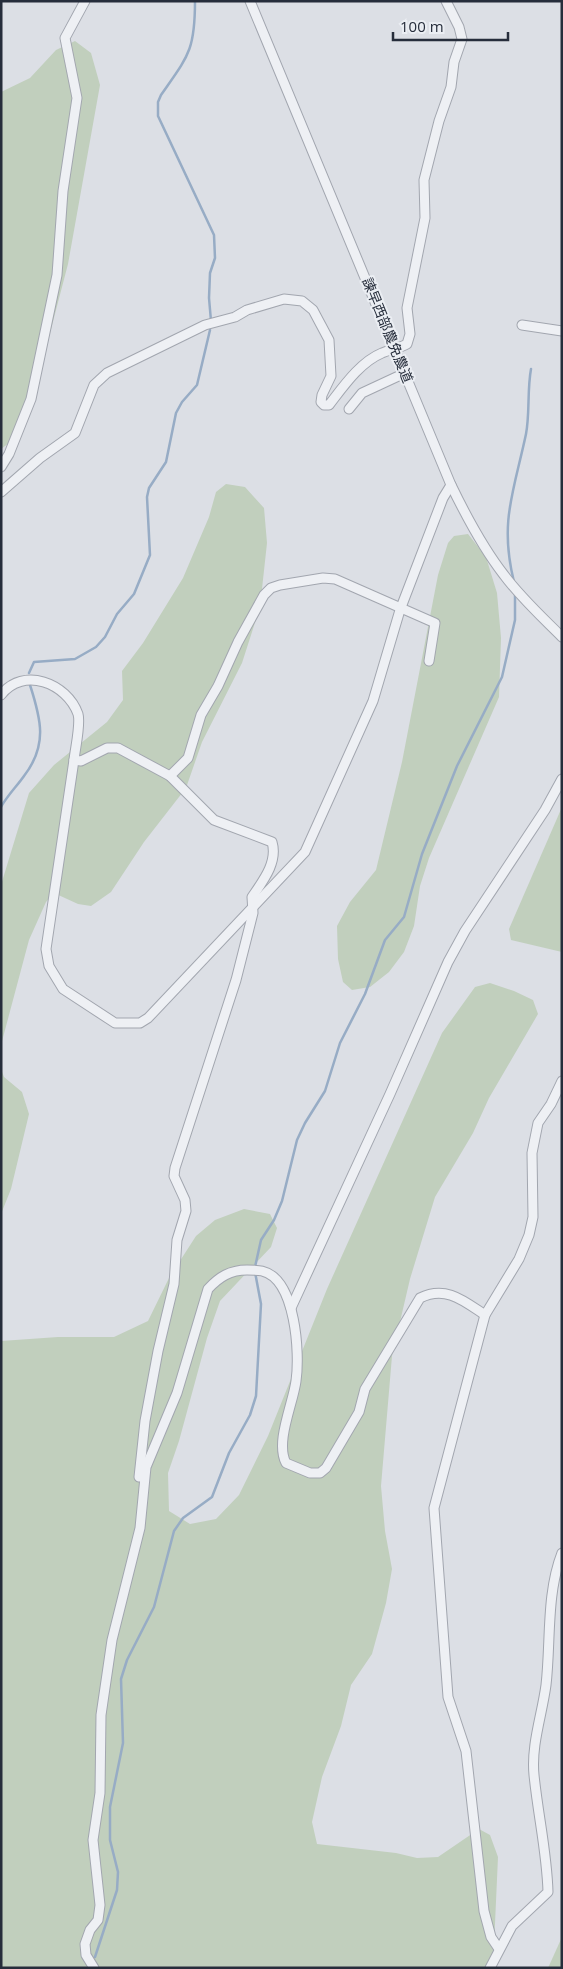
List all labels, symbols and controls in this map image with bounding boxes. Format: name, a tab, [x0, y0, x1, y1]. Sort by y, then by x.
scale bar	[393, 10, 508, 42]
text: 100 m	[400, 16, 444, 36]
street label: 諫早西部農免農道	[358, 275, 418, 385]

